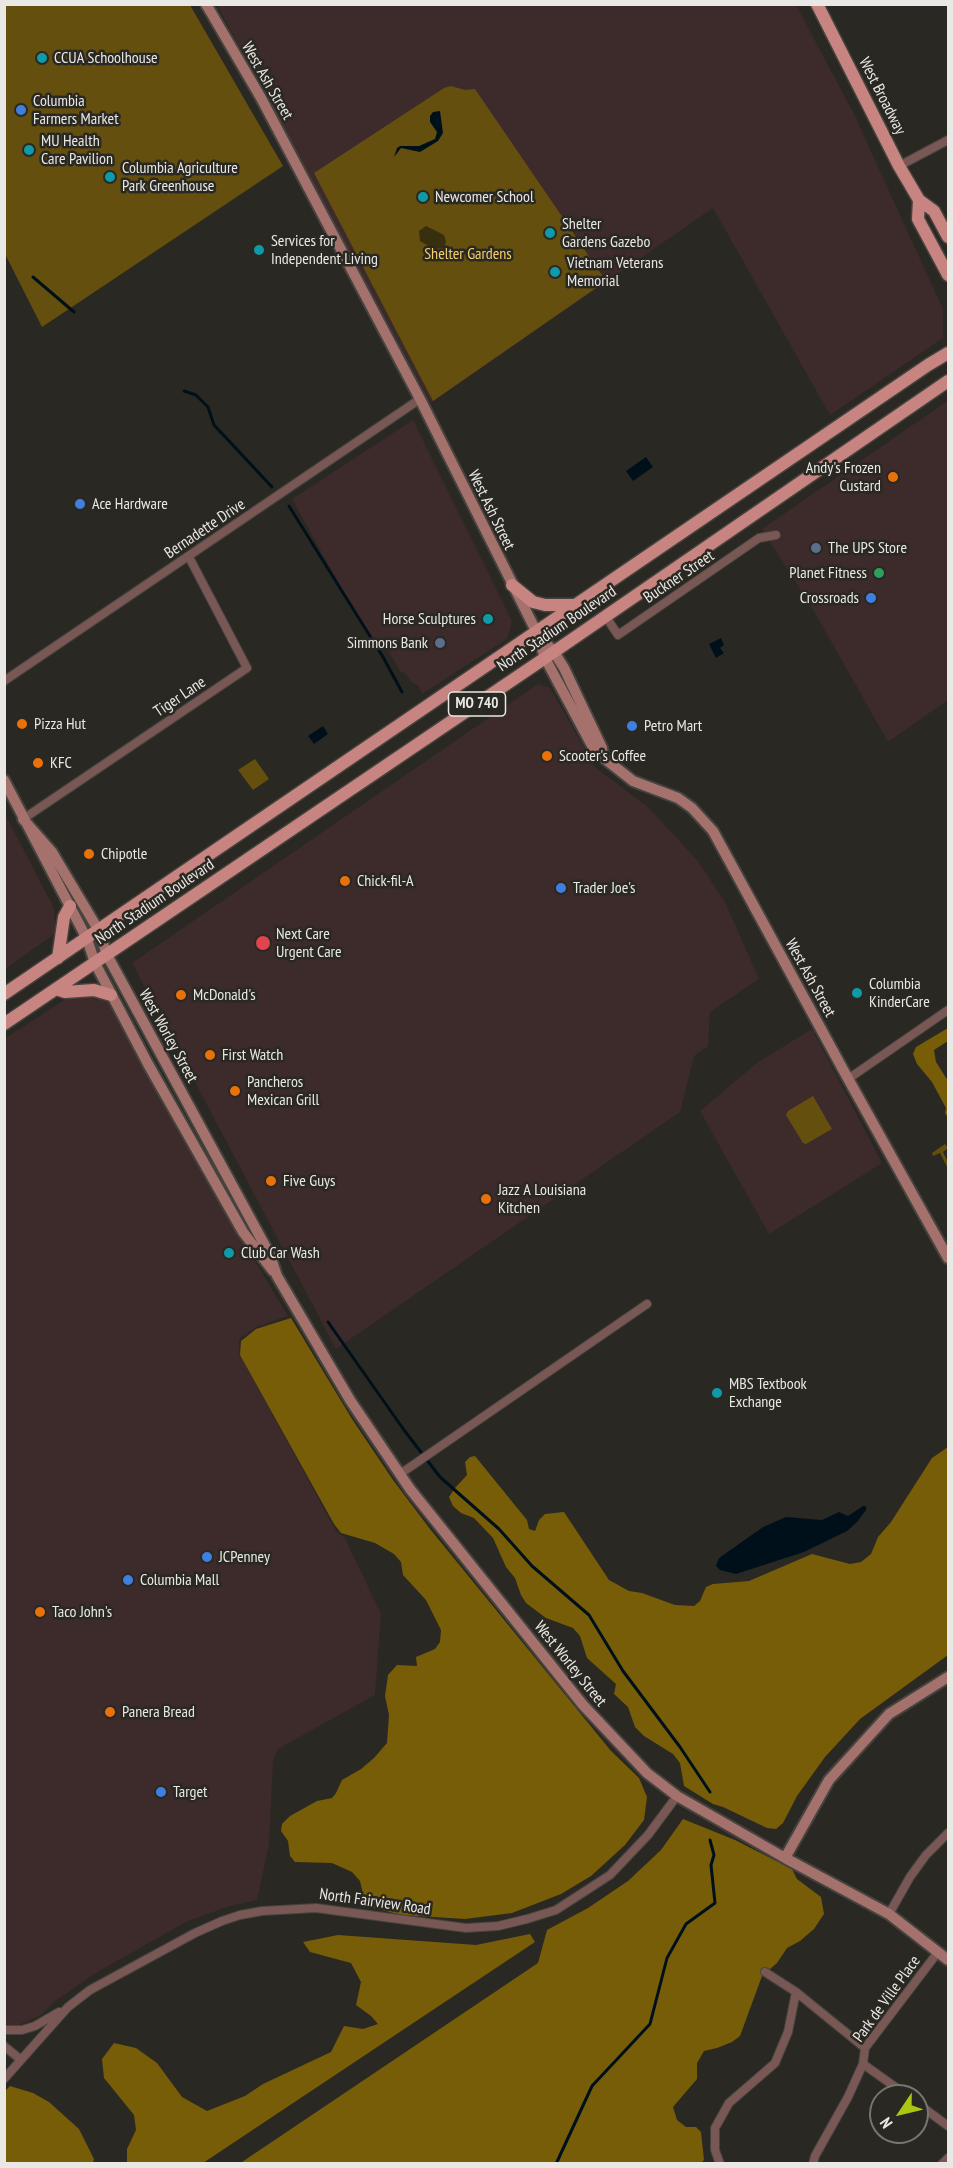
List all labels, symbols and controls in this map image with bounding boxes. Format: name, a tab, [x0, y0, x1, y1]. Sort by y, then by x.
street label: West Ash Street	[237, 39, 297, 123]
place label: CCUA Schoolhouse	[54, 48, 158, 68]
marker: CCUA Schoolhouse	[35, 51, 49, 65]
street label: West Broadway	[854, 54, 910, 138]
place label: Columbia Farmers Market	[33, 91, 119, 129]
marker: Columbia Farmers Market	[14, 103, 28, 117]
place label: MU Health Care Pavilion	[41, 131, 113, 169]
marker: MU Health Care Pavilion	[22, 143, 36, 157]
place label: Columbia Agriculture Park Greenhouse	[122, 158, 238, 196]
marker: Columbia Agriculture Park Greenhouse	[103, 170, 117, 184]
place label: Newcomer School	[435, 187, 534, 207]
marker: Newcomer School	[416, 190, 430, 204]
place label: Shelter Gardens Gazebo	[562, 214, 650, 252]
marker: Shelter Gardens Gazebo	[543, 226, 557, 240]
place label: Services for Independent Living	[271, 231, 378, 269]
marker: Services for Independent Living	[252, 243, 266, 257]
park label: Shelter Gardens	[424, 244, 512, 264]
place label: Vietnam Veterans Memorial	[567, 253, 663, 291]
marker: Vietnam Veterans Memorial	[548, 265, 562, 279]
place label: Andy's Frozen Custard	[806, 458, 881, 496]
street label: West Ash Street	[463, 467, 519, 553]
marker: Andy's Frozen Custard	[886, 470, 900, 484]
place label: Ace Hardware	[92, 494, 168, 514]
street label: Bernadette Drive	[161, 495, 249, 563]
marker: Ace Hardware	[73, 497, 87, 511]
place label: The UPS Store	[828, 538, 907, 558]
marker: The UPS Store	[809, 541, 823, 555]
street label: Buckner Street	[640, 546, 718, 608]
place label: Planet Fitness	[789, 563, 867, 583]
marker: Planet Fitness	[872, 566, 886, 580]
street label: North Stadium Boulevard	[494, 582, 620, 676]
place label: Crossroads	[800, 588, 859, 608]
marker: Crossroads	[864, 591, 878, 605]
place label: Horse Sculptures	[383, 609, 476, 629]
marker: Horse Sculptures	[481, 612, 495, 626]
place label: Simmons Bank	[347, 633, 428, 653]
marker: Simmons Bank	[433, 636, 447, 650]
street label: Tiger Lane	[150, 673, 210, 721]
road number: MO 740	[448, 692, 506, 716]
place label: Pizza Hut	[34, 714, 86, 734]
place label: Petro Mart	[644, 716, 702, 736]
marker: Pizza Hut	[15, 717, 29, 731]
marker: Petro Mart	[625, 719, 639, 733]
place label: Scooter's Coffee	[559, 746, 646, 766]
marker: Scooter's Coffee	[540, 749, 554, 763]
place label: KFC	[50, 753, 72, 773]
marker: KFC	[31, 756, 45, 770]
place label: Chipotle	[101, 844, 147, 864]
marker: Chipotle	[82, 847, 96, 861]
street label: North Stadium Boulevard	[92, 855, 218, 949]
place label: Chick-fil-A	[357, 871, 414, 891]
marker: Chick-fil-A	[338, 874, 352, 888]
place label: Trader Joe's	[573, 878, 636, 898]
marker: Trader Joe's	[554, 881, 568, 895]
place label: Next Care Urgent Care	[276, 924, 342, 962]
marker: Next Care Urgent Care	[254, 934, 272, 952]
street label: West Ash Street	[781, 936, 839, 1020]
place label: Columbia KinderCare	[869, 974, 930, 1012]
place label: McDonald's	[193, 985, 256, 1005]
street label: West Worley Street	[134, 986, 202, 1086]
marker: Columbia KinderCare	[850, 986, 864, 1000]
marker: McDonald's	[174, 988, 188, 1002]
place label: First Watch	[222, 1045, 283, 1065]
marker: First Watch	[203, 1048, 217, 1062]
place label: Pancheros Mexican Grill	[247, 1072, 319, 1110]
marker: Pancheros Mexican Grill	[228, 1084, 242, 1098]
place label: Five Guys	[283, 1171, 336, 1191]
marker: Five Guys	[264, 1174, 278, 1188]
place label: Jazz A Louisiana Kitchen	[498, 1180, 586, 1218]
marker: Jazz A Louisiana Kitchen	[479, 1192, 493, 1206]
place label: Club Car Wash	[241, 1243, 320, 1263]
marker: Club Car Wash	[222, 1246, 236, 1260]
place label: MBS Textbook Exchange	[729, 1374, 807, 1412]
marker: MBS Textbook Exchange	[710, 1386, 724, 1400]
place label: JCPenney	[219, 1547, 270, 1567]
marker: JCPenney	[200, 1550, 214, 1564]
place label: Columbia Mall	[140, 1570, 219, 1590]
marker: Columbia Mall	[121, 1573, 135, 1587]
place label: Taco John's	[52, 1602, 112, 1622]
marker: Taco John's	[33, 1605, 47, 1619]
street label: West Worley Street	[530, 1618, 610, 1710]
place label: Panera Bread	[122, 1702, 195, 1722]
marker: Panera Bread	[103, 1705, 117, 1719]
place label: Target	[173, 1782, 207, 1802]
marker: Target	[154, 1785, 168, 1799]
street label: North Fairview Road	[318, 1885, 432, 1919]
street label: Park de Ville Place	[849, 1952, 925, 2046]
north arrow	[869, 2084, 929, 2144]
text: N	[875, 2114, 897, 2132]

